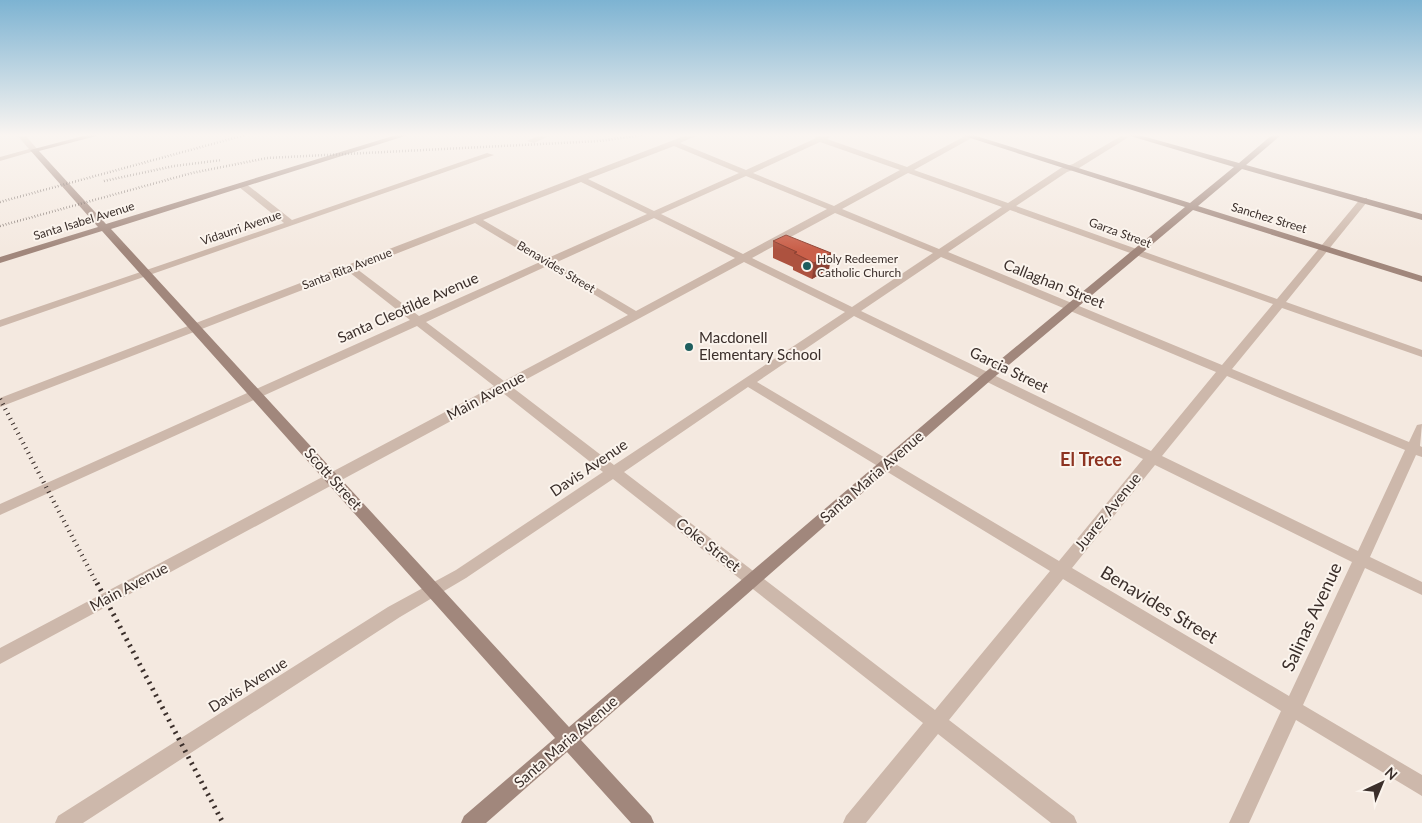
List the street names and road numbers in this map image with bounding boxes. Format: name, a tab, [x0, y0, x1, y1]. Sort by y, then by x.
street label: Santa Isabel Avenue	[31, 198, 136, 243]
street label: Sanchez Street	[1230, 199, 1309, 236]
street label: Vidaurri Avenue	[198, 207, 283, 248]
street label: Garza Street	[1087, 214, 1154, 251]
street label: Benavides Street	[514, 237, 599, 296]
street label: Santa Rita Avenue	[300, 244, 394, 293]
street label: Callaghan Street	[1001, 255, 1108, 312]
street label: Santa Cleotilde Avenue	[334, 268, 481, 346]
street label: Garcia Street	[967, 342, 1052, 396]
street label: Main Avenue	[443, 367, 528, 423]
street label: Santa Maria Avenue	[816, 426, 927, 526]
street label: Davis Avenue	[546, 435, 631, 500]
street label: Scott Street	[301, 444, 367, 513]
street label: Juarez Avenue	[1070, 469, 1144, 554]
street label: Coke Street	[673, 513, 745, 575]
street label: Main Avenue	[86, 558, 171, 614]
street label: Salinas Avenue	[1276, 559, 1346, 674]
street label: Benavides Street	[1097, 561, 1223, 648]
street label: Davis Avenue	[205, 653, 290, 715]
street label: Santa Maria Avenue	[510, 691, 621, 791]

